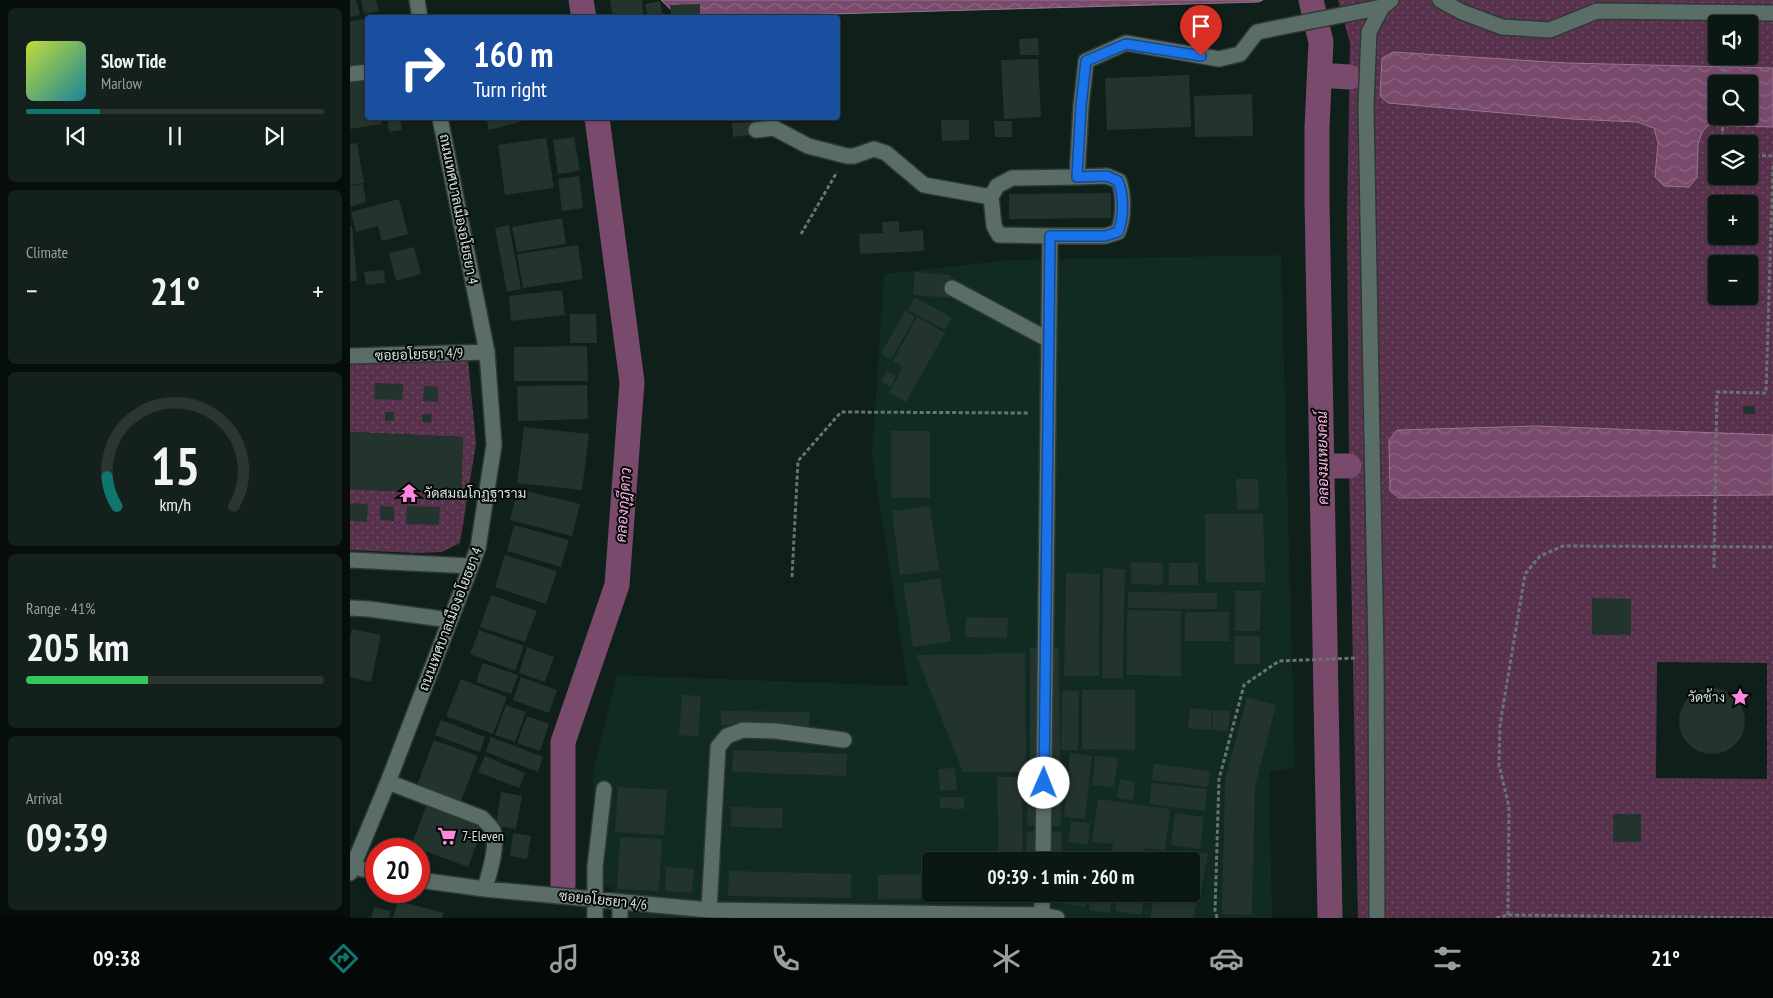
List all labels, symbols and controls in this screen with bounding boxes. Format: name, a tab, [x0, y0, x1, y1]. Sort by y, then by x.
pin	[1180, 5, 1222, 56]
icon: arrive	[1187, 12, 1215, 40]
map controls	[1708, 15, 1758, 305]
button: sound	[1708, 15, 1758, 65]
text: 160 m	[473, 31, 554, 77]
icon: right	[390, 35, 455, 100]
text: Slow Tide	[101, 49, 166, 73]
text: Marlow	[101, 73, 142, 93]
text: Turn right	[473, 75, 547, 103]
button: search	[1708, 75, 1758, 125]
icon: previous	[62, 122, 90, 150]
icon: pause	[161, 122, 189, 150]
icon: next	[260, 122, 288, 150]
street label: ถนนเทศบาลเมืองอโยธยา 4	[436, 132, 483, 286]
button: layers	[1708, 135, 1758, 185]
button: +	[1708, 195, 1758, 245]
text: Climate	[26, 242, 68, 262]
button: −	[1708, 255, 1758, 305]
text: 21°	[150, 266, 200, 315]
text: −	[26, 272, 38, 309]
text: +	[312, 272, 324, 309]
street label: ซอยอโยธยา 4/9	[374, 343, 464, 365]
water label: คลองมเหยงคณ์	[1312, 409, 1332, 505]
text: 15	[150, 432, 200, 499]
water label: คลองกุฎีดาว	[611, 467, 637, 543]
temple icon: วัดสมณโกฏฐาราม	[398, 482, 420, 504]
place label: วัดสมณโกฏฐาราม	[424, 484, 526, 502]
text: km/h	[159, 493, 191, 516]
street label: ถนนเทศบาลเมืองอโยธยา 4	[414, 544, 486, 693]
text: Range · 41%	[26, 598, 95, 618]
text: 205 km	[26, 622, 129, 671]
place icon: วัดช้าง	[1729, 686, 1751, 708]
place label: วัดช้าง	[1688, 688, 1725, 706]
position arrow	[1017, 756, 1069, 808]
text: Arrival	[26, 788, 62, 808]
text: 09:39	[26, 812, 108, 861]
supermarket icon: 7-Eleven	[436, 825, 458, 847]
place label: 7-Eleven	[462, 827, 504, 845]
speed limit sign: 20	[365, 838, 430, 903]
text: 09:39 · 1 min · 260 m	[988, 865, 1134, 889]
street label: ซอยอโยธยา 4/6	[558, 886, 648, 914]
icon: directions	[326, 941, 361, 976]
icon: music	[547, 941, 582, 976]
icon: phone	[768, 941, 803, 976]
icon: climate	[989, 941, 1024, 976]
icon: car	[1209, 941, 1244, 976]
icon: filters	[1430, 941, 1465, 976]
text: 09:38	[93, 944, 140, 972]
text: 21°	[1651, 944, 1680, 972]

